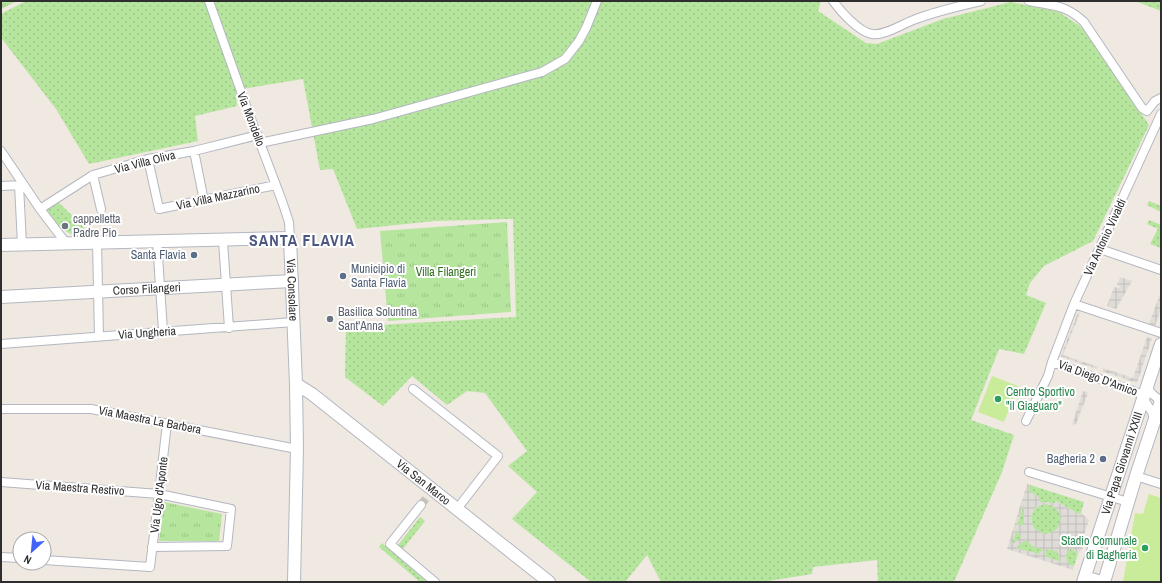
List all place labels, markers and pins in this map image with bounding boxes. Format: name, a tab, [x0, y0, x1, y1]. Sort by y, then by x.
place label: cappelletta Padre Pio	[73, 211, 121, 241]
marker: cappelletta Padre Pio	[60, 221, 70, 231]
place label: Santa Flavia	[131, 247, 187, 263]
marker: Santa Flavia	[189, 250, 199, 260]
place label: Municipio di Santa Flavia	[351, 261, 407, 291]
marker: Municipio di Santa Flavia	[338, 271, 348, 281]
place label: Basilica Soluntina Sant'Anna	[338, 304, 418, 334]
marker: Basilica Soluntina Sant'Anna	[325, 314, 335, 324]
place label: Centro Sportivo "il Giaguaro"	[1006, 384, 1075, 414]
marker: Centro Sportivo "il Giaguaro"	[993, 394, 1003, 404]
place label: Bagheria 2	[1047, 451, 1095, 467]
marker: Bagheria 2	[1098, 454, 1108, 464]
place label: Stadio Comunale di Bagheria	[1061, 533, 1138, 563]
marker: Stadio Comunale di Bagheria	[1140, 543, 1150, 553]

